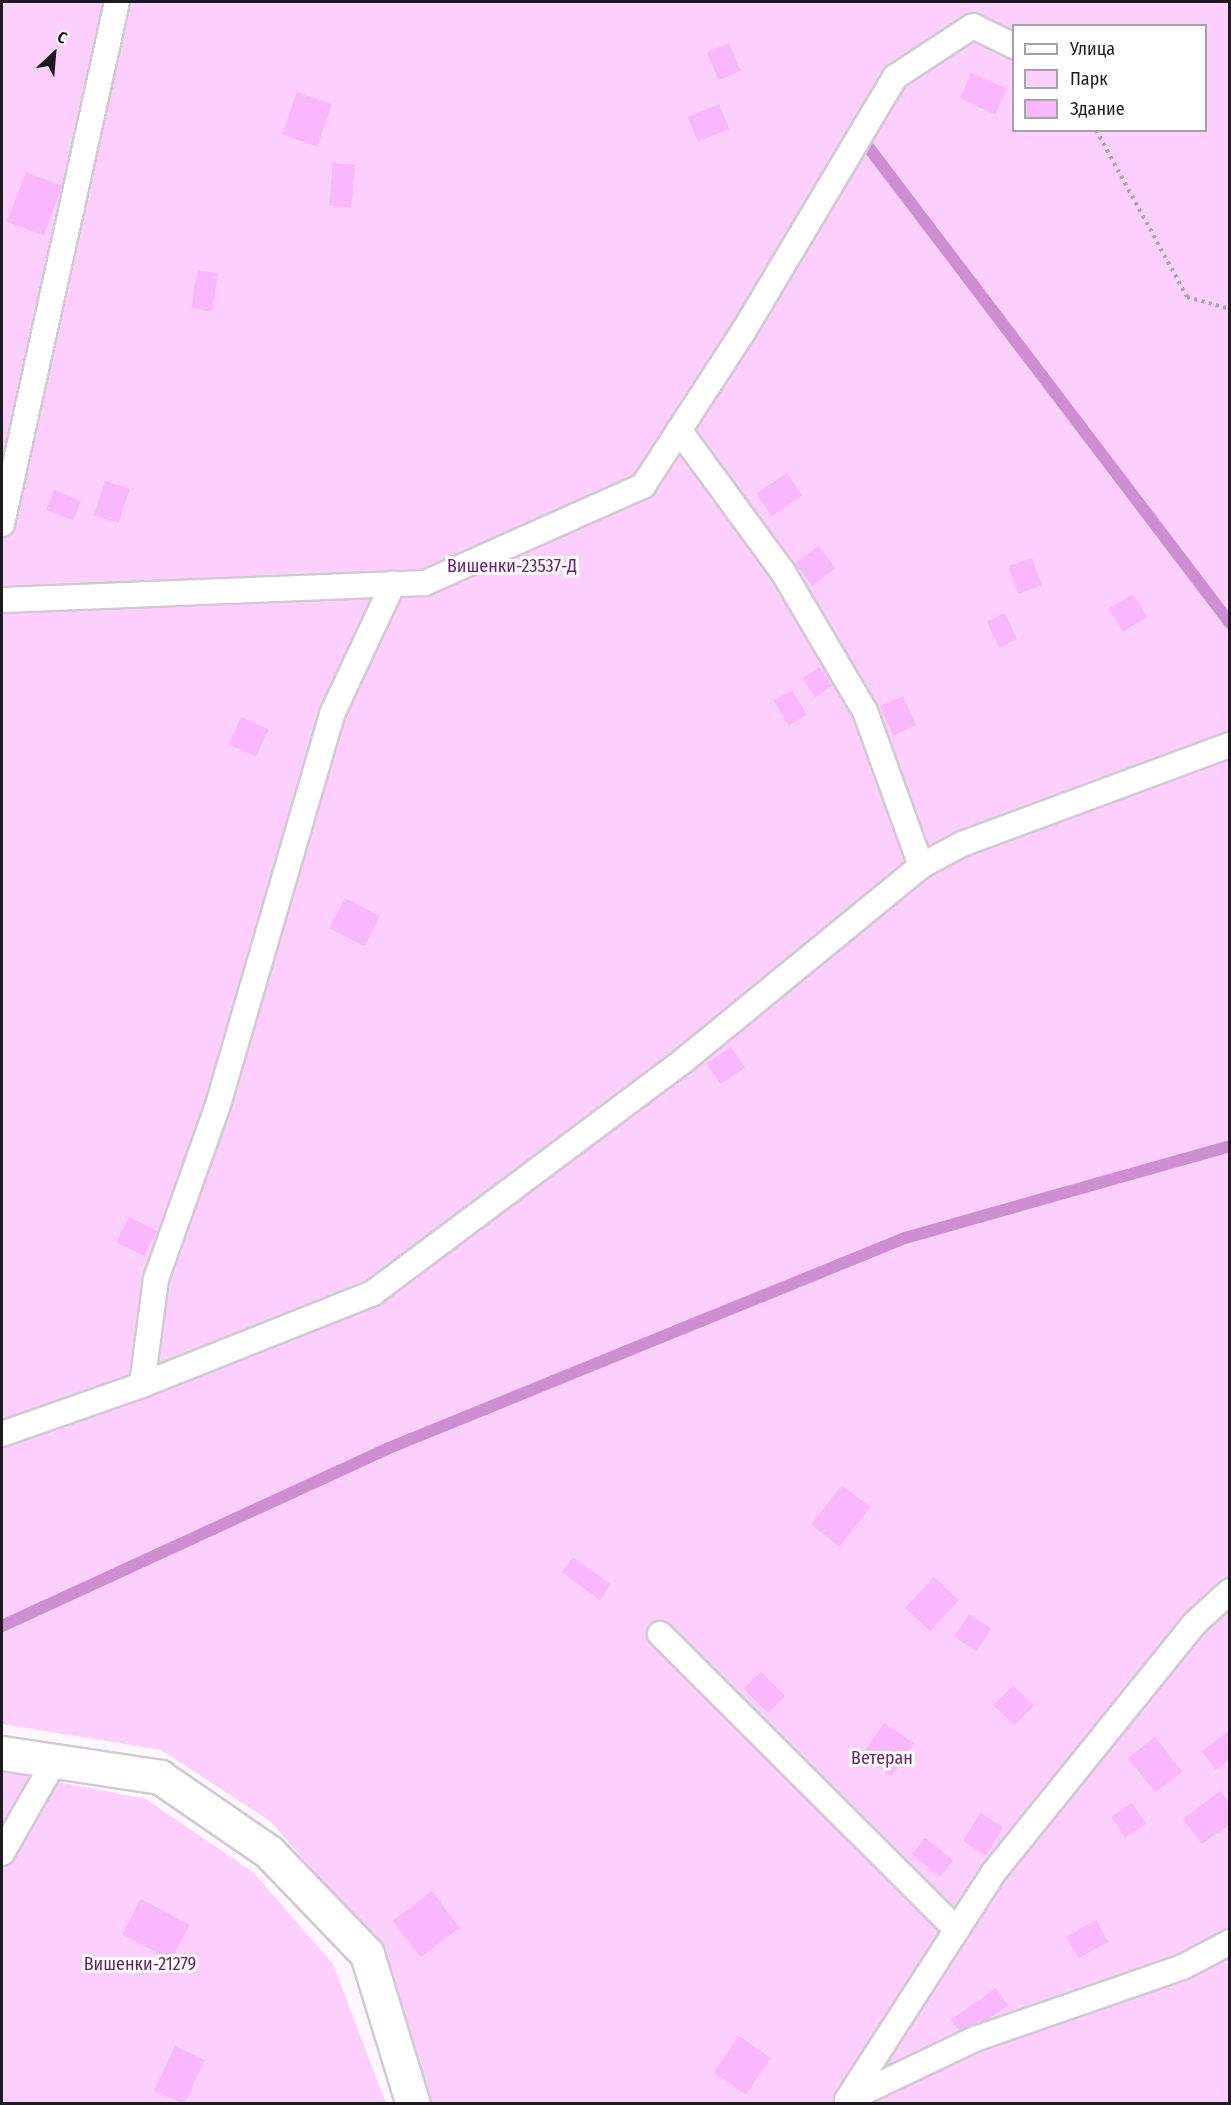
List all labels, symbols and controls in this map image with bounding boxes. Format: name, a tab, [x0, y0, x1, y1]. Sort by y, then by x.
north arrow	[24, 24, 84, 84]
legend	[1012, 24, 1207, 132]
text: С	[54, 27, 70, 48]
text: Улица	[1070, 38, 1115, 60]
text: Парк	[1070, 68, 1108, 90]
text: Здание	[1070, 98, 1125, 120]
park label: Вишенки-23537-Д	[447, 555, 577, 577]
park label: Ветеран	[851, 1747, 913, 1769]
park label: Вишенки-21279	[84, 1953, 196, 1975]

